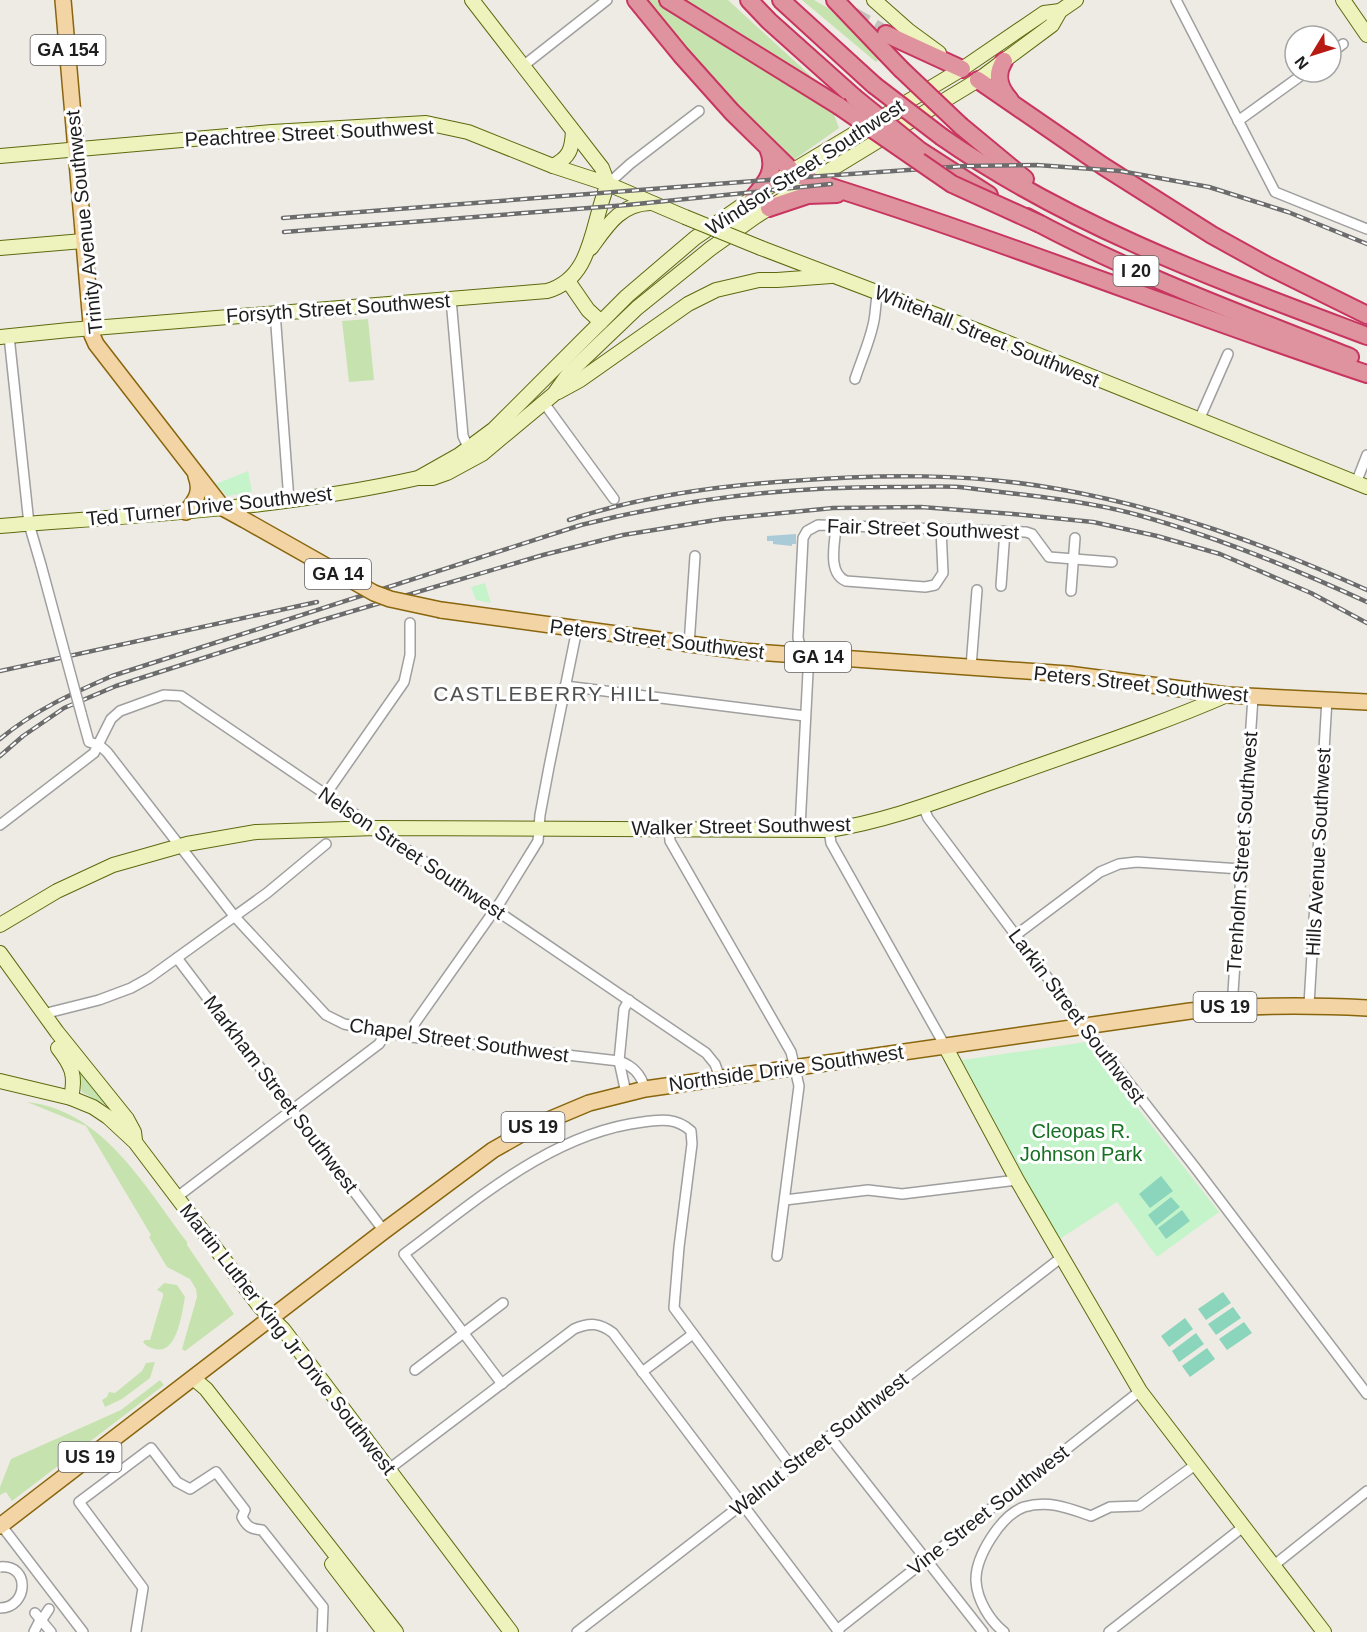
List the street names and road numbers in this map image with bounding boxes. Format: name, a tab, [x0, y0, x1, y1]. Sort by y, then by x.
road number: GA 154	[31, 35, 106, 65]
street label: Windsor Street Southwest	[702, 95, 908, 239]
street label: Trinity Avenue Southwest	[61, 109, 107, 335]
street label: Peachtree Street Southwest	[184, 115, 434, 151]
road number: I 20	[1114, 256, 1158, 286]
street label: Whitehall Street Southwest	[872, 281, 1103, 391]
street label: Forsyth Street Southwest	[225, 289, 451, 327]
street label: Ted Turner Drive Southwest	[85, 482, 333, 530]
street label: Fair Street Southwest	[827, 515, 1020, 543]
road number: GA 14	[305, 559, 371, 589]
street label: Peters Street Southwest	[549, 615, 766, 663]
road number: GA 14	[785, 642, 851, 672]
street label: Peters Street Southwest	[1033, 662, 1250, 706]
street label: Trenholm Street Southwest	[1223, 730, 1261, 973]
street label: Hills Avenue Southwest	[1302, 747, 1334, 957]
street label: Nelson Street Southwest	[315, 782, 510, 924]
street label: Walker Street Southwest	[631, 813, 851, 839]
street label: Larkin Street Southwest	[1004, 925, 1150, 1108]
street label: Markham Street Southwest	[200, 991, 363, 1197]
road number: US 19	[1194, 992, 1256, 1022]
street label: Chapel Street Southwest	[348, 1014, 571, 1066]
street label: Northside Drive Southwest	[667, 1041, 905, 1095]
road number: US 19	[502, 1112, 564, 1142]
street label: Martin Luther King Jr Drive Southwest	[176, 1200, 401, 1479]
street label: Walnut Street Southwest	[726, 1368, 913, 1520]
street label: Vine Street Southwest	[903, 1440, 1073, 1579]
road number: US 19	[58, 1442, 122, 1472]

